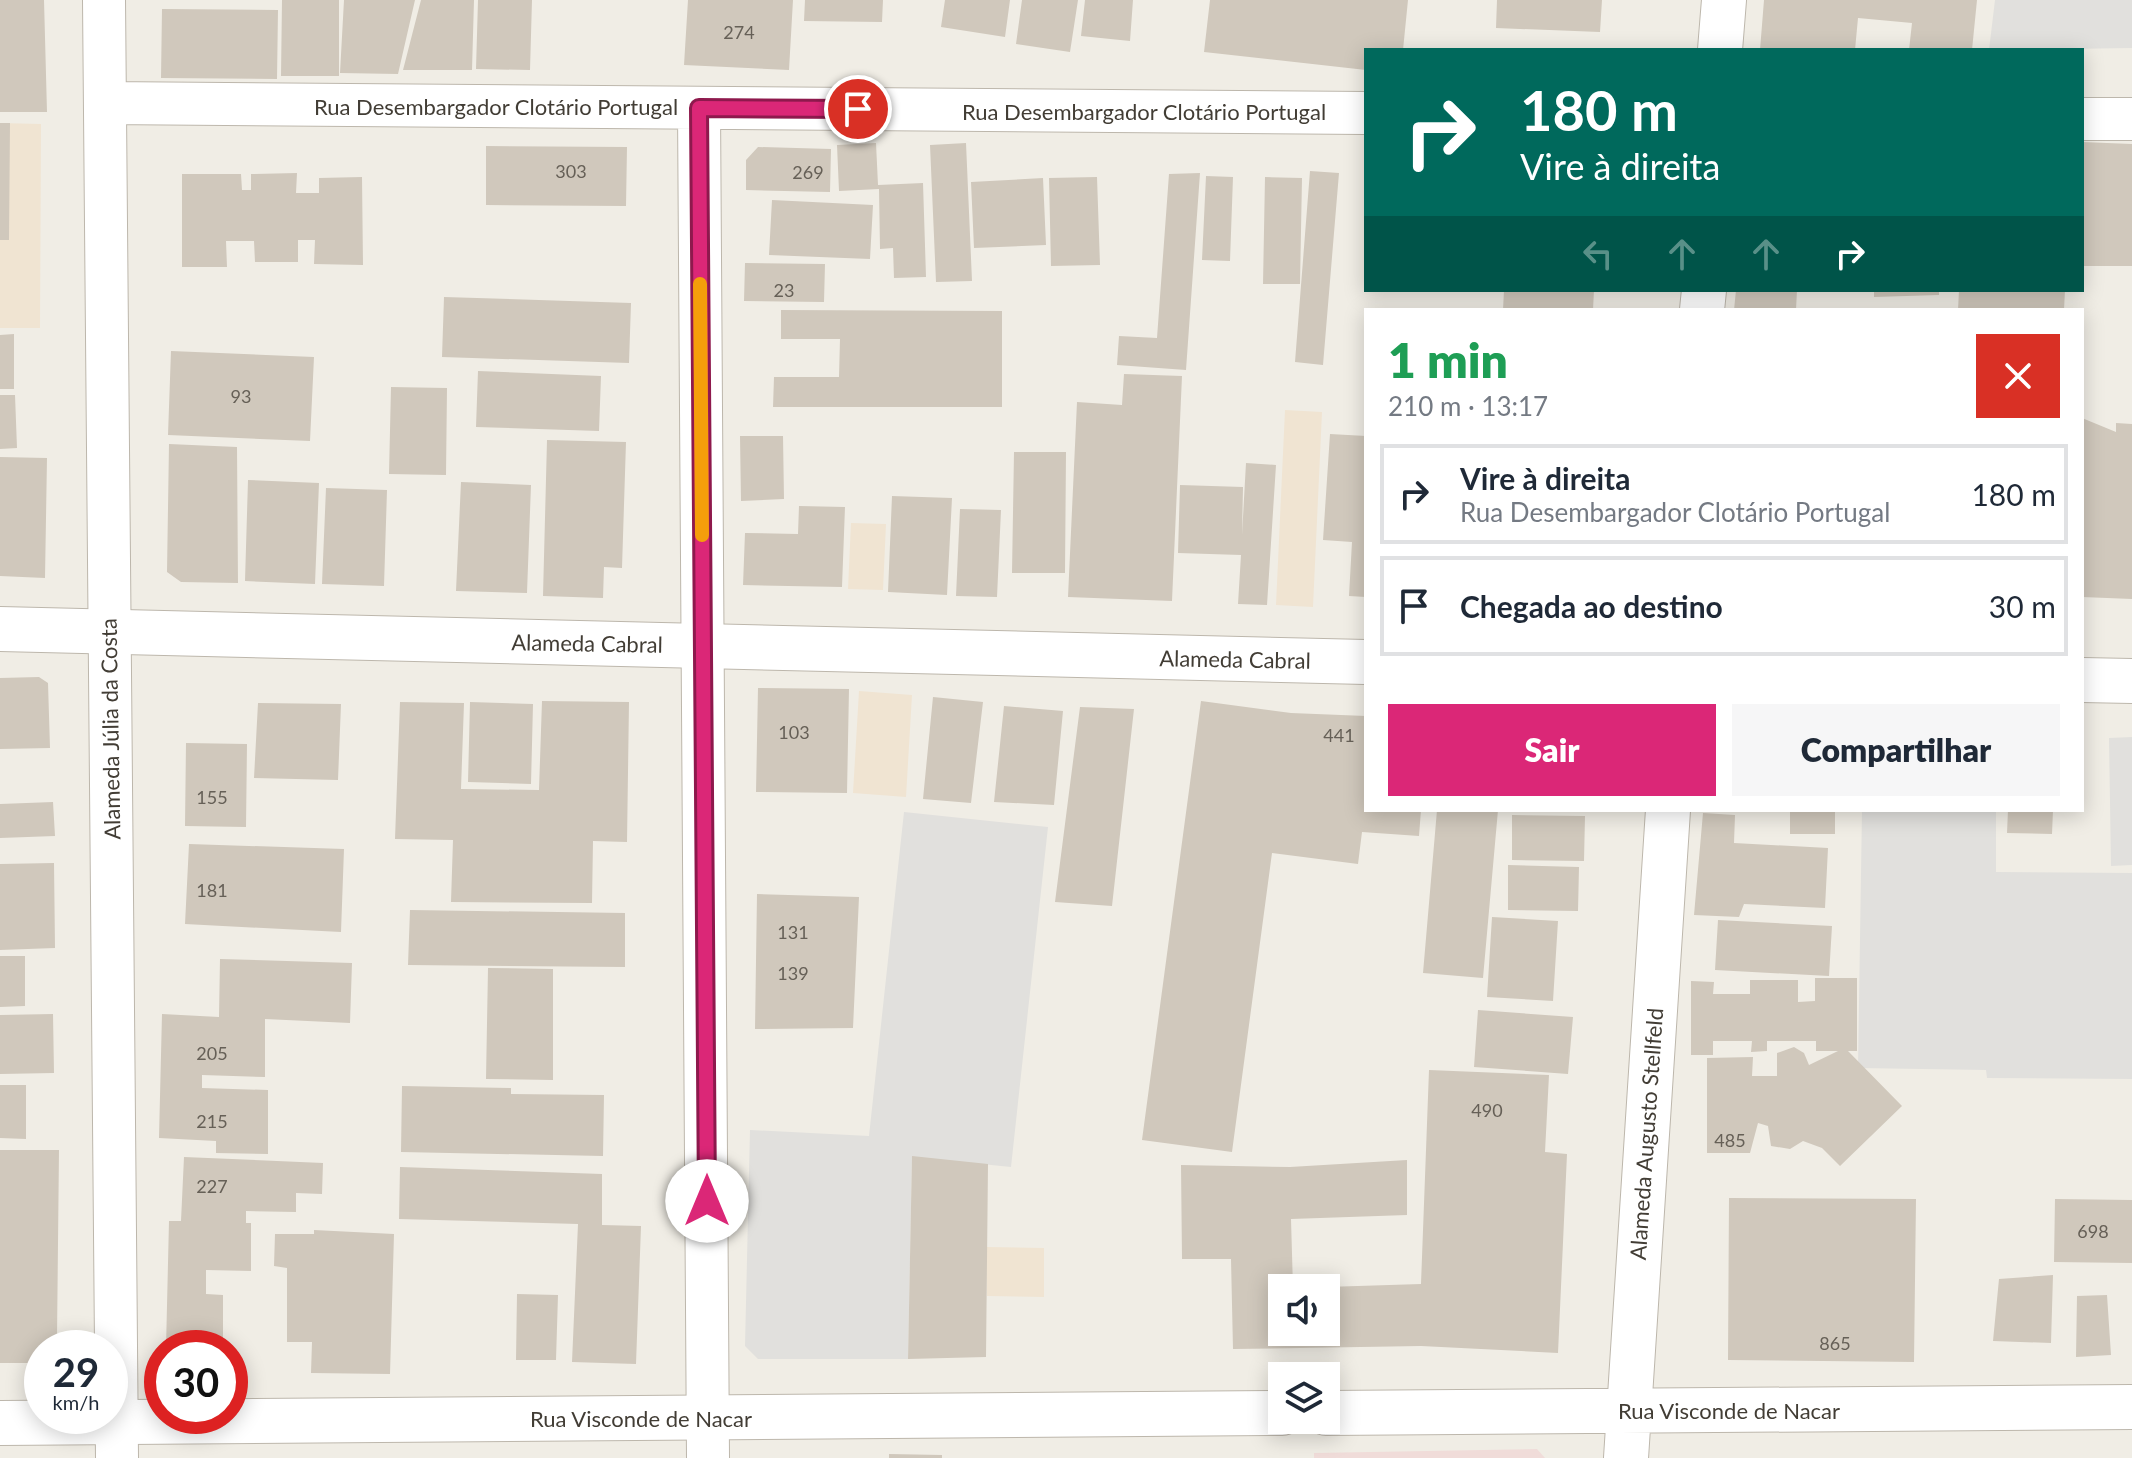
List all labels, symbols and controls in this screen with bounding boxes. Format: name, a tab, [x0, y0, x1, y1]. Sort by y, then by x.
house number: 274	[723, 21, 755, 43]
pin	[824, 75, 892, 143]
text: 180 m	[1520, 76, 1678, 143]
icon: right	[1388, 80, 1492, 184]
icon: arrive	[836, 87, 880, 131]
street label: Rua Desembargador Clotário Portugal	[314, 93, 678, 120]
street label: Rua Desembargador Clotário Portugal	[962, 98, 1326, 125]
text: Vire à direita	[1520, 144, 1720, 188]
house number: 303	[555, 160, 587, 182]
house number: 269	[792, 161, 824, 183]
icon: left	[1576, 232, 1620, 276]
icon: ahead	[1660, 232, 1704, 276]
icon: ahead	[1744, 232, 1788, 276]
icon: right	[1828, 232, 1872, 276]
house number: 23	[774, 279, 794, 301]
text: 1 min	[1388, 331, 1508, 388]
button: close	[1976, 334, 2060, 418]
house number: 93	[231, 385, 251, 407]
text: 210 m · 13:17	[1388, 390, 1548, 422]
text: Vire à direita	[1460, 460, 1630, 496]
icon: right	[1392, 472, 1436, 516]
text: 180 m	[1971, 476, 2056, 512]
text: Rua Desembargador Clotário Portugal	[1460, 496, 1890, 528]
icon: arrive	[1392, 584, 1436, 628]
text: Chegada ao destino	[1460, 588, 1723, 624]
text: 30 m	[1989, 588, 2056, 624]
street label: Alameda Júlia da Costa	[95, 618, 125, 840]
street label: Alameda Cabral	[511, 628, 663, 658]
street label: Alameda Cabral	[1159, 644, 1311, 674]
button: Sair	[1388, 704, 1716, 796]
button: Compartilhar	[1732, 704, 2060, 796]
house number: 103	[778, 721, 810, 743]
house number: 441	[1323, 724, 1355, 746]
house number: 155	[196, 786, 228, 808]
house number: 181	[196, 879, 228, 901]
house number: 131	[777, 921, 809, 943]
house number: 139	[777, 962, 809, 984]
street label: Alameda Augusto Stellfeld	[1624, 1007, 1668, 1261]
house number: 205	[196, 1042, 228, 1064]
house number: 490	[1471, 1099, 1503, 1121]
house number: 215	[196, 1110, 228, 1132]
house number: 485	[1714, 1129, 1746, 1151]
position arrow	[665, 1159, 749, 1243]
house number: 227	[196, 1175, 228, 1197]
house number: 698	[2077, 1220, 2109, 1242]
map controls	[1268, 1274, 1340, 1434]
button: sound	[1268, 1274, 1340, 1346]
speed limit sign: 30	[144, 1330, 248, 1434]
house number: 865	[1819, 1332, 1851, 1354]
text: 29	[53, 1348, 99, 1396]
button: layers	[1268, 1362, 1340, 1434]
text: km/h	[53, 1390, 99, 1414]
street label: Rua Visconde de Nacar	[1618, 1397, 1840, 1424]
street label: Rua Visconde de Nacar	[530, 1405, 752, 1432]

